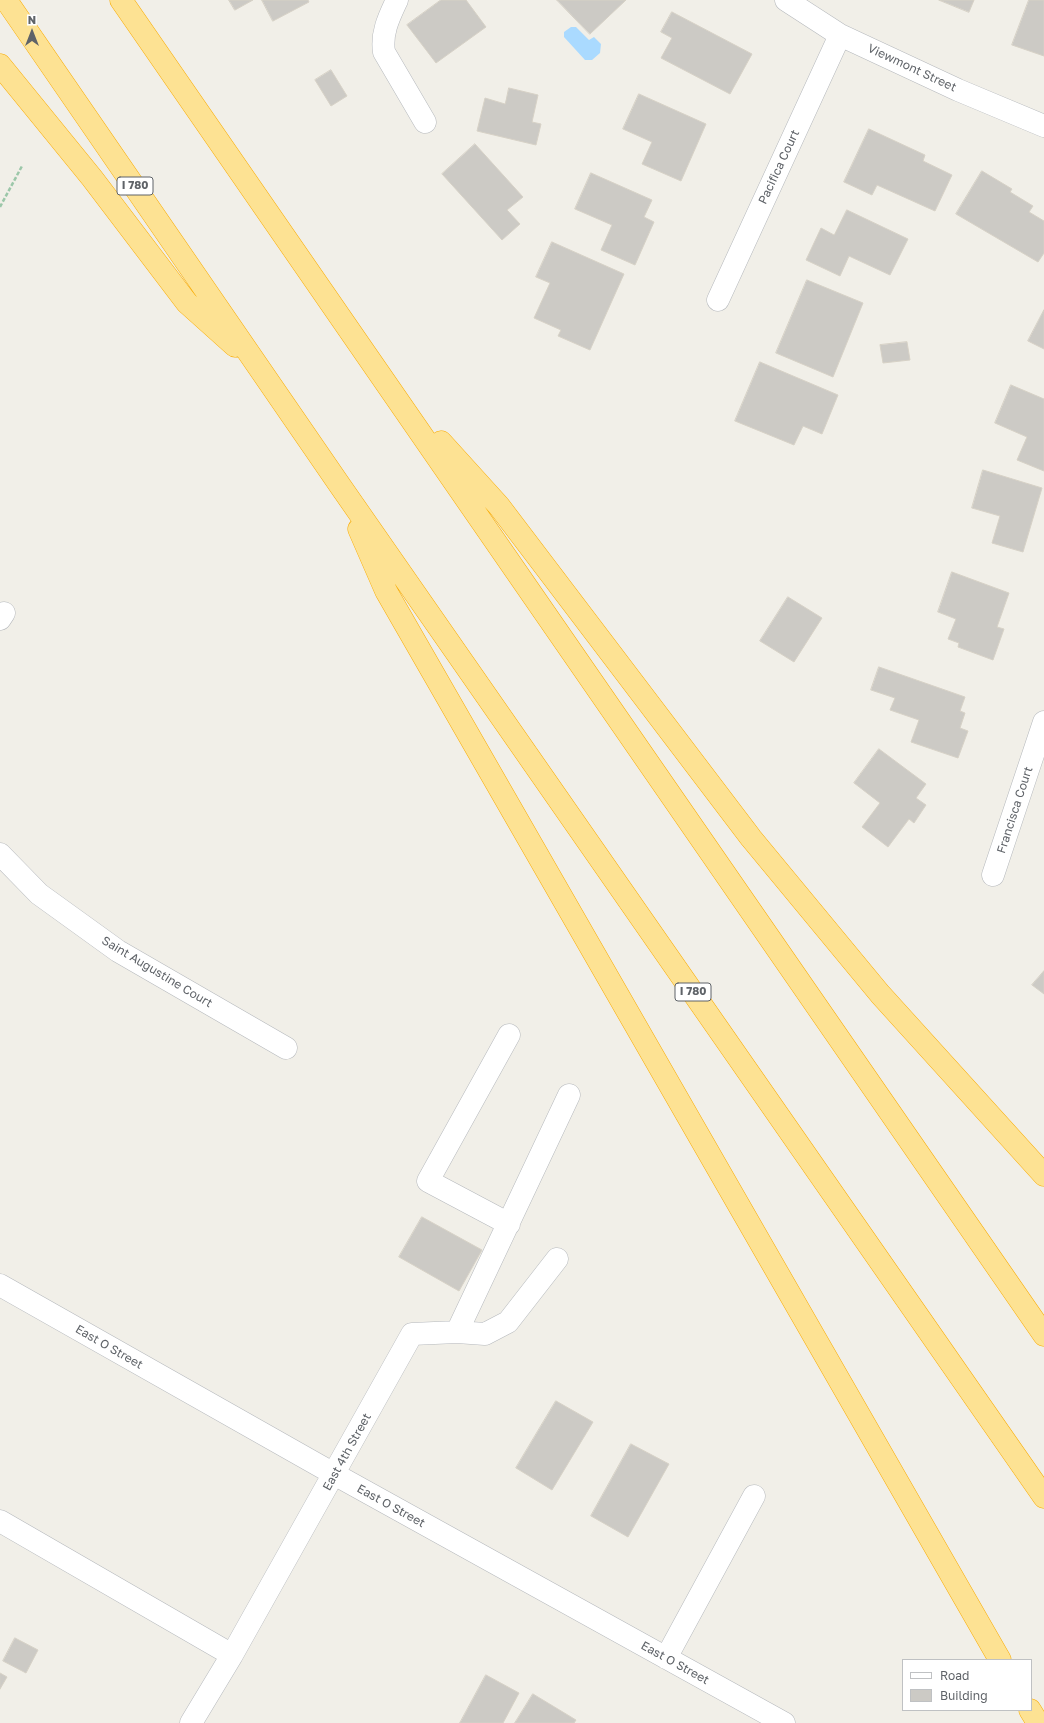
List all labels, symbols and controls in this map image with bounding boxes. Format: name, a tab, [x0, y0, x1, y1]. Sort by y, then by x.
north arrow	[12, 12, 52, 52]
text: N	[28, 13, 36, 26]
street label: Viewmont Street	[865, 41, 959, 95]
street label: Pacifica Court	[755, 127, 803, 207]
road number: I 780	[117, 177, 153, 195]
street label: Francisca Court	[994, 765, 1036, 855]
street label: Saint Augustine Court	[99, 933, 215, 1011]
road number: I 780	[675, 983, 711, 1001]
street label: East O Street	[73, 1322, 145, 1372]
street label: East 4th Street	[320, 1411, 374, 1493]
street label: East O Street	[354, 1481, 428, 1531]
street label: East O Street	[638, 1638, 712, 1688]
legend	[902, 1659, 1032, 1711]
text: Road	[940, 1668, 969, 1683]
text: Building	[940, 1688, 988, 1703]

